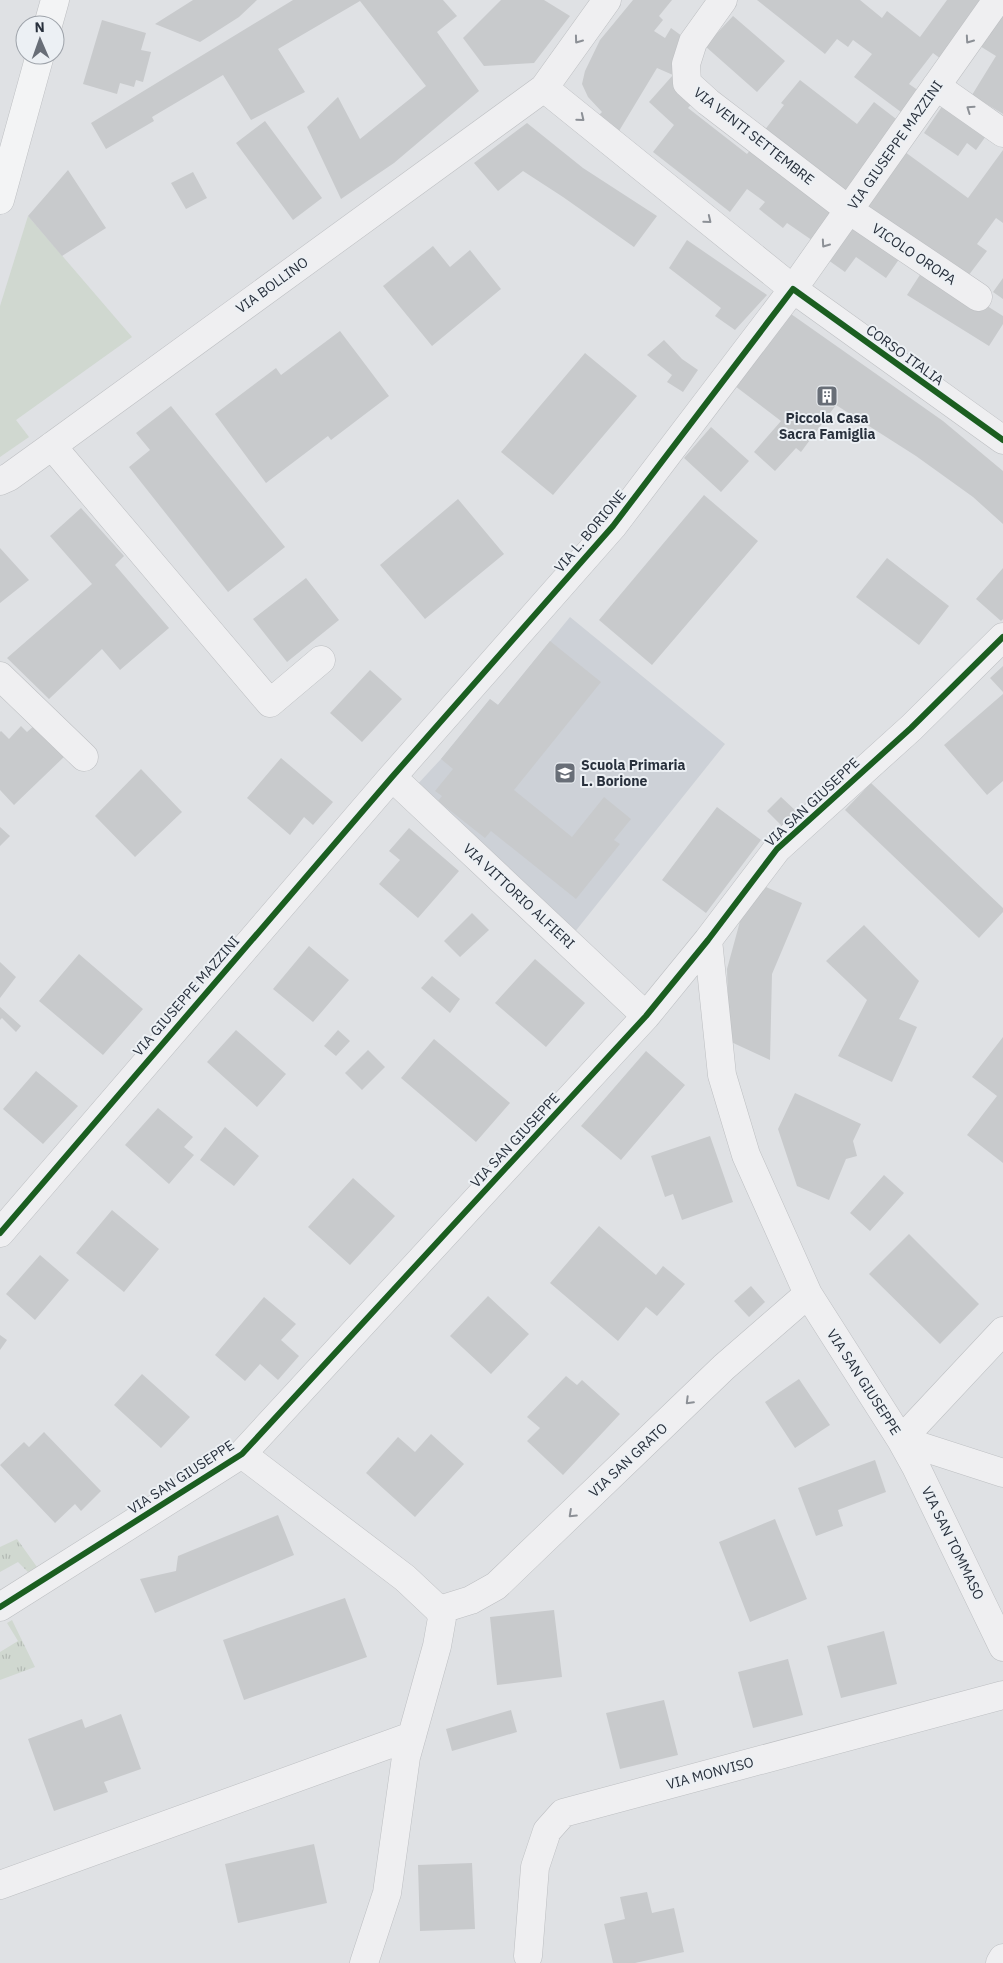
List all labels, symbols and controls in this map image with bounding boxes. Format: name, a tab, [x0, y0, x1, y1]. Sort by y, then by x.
north arrow	[15, 15, 65, 65]
text: N	[34, 18, 45, 36]
one-way arrow	[575, 34, 584, 43]
one-way arrow	[966, 34, 975, 44]
street label: VIA GIUSEPPE MAZZINI	[844, 77, 946, 213]
street label: VIA VENTI SETTEMBRE	[690, 83, 818, 189]
one-way arrow	[966, 106, 976, 115]
one-way arrow	[576, 113, 585, 122]
one-way arrow	[702, 215, 711, 223]
street label: VICOLO OROPA	[868, 219, 960, 289]
one-way arrow	[822, 238, 831, 248]
street label: VIA BOLLINO	[232, 253, 312, 317]
street label: CORSO ITALIA	[863, 321, 947, 389]
building icon: Piccola Casa Sacra Famiglia	[815, 384, 839, 408]
place label: Piccola Casa Sacra Famiglia	[779, 409, 875, 443]
street label: VIA L. BORIONE	[550, 486, 630, 576]
street label: VIA SAN GIUSEPPE	[761, 753, 863, 851]
place label: Scuola Primaria L. Borione	[581, 756, 686, 790]
school or university icon: Scuola Primaria L. Borione	[553, 761, 577, 785]
street label: VIA VITTORIO ALFIERI	[459, 840, 579, 952]
street label: VIA GIUSEPPE MAZZINI	[129, 932, 243, 1060]
street label: VIA SAN GIUSEPPE	[466, 1089, 564, 1191]
street label: VIA SAN GIUSEPPE	[823, 1326, 905, 1438]
one-way arrow	[686, 1396, 695, 1405]
street label: VIA SAN GRATO	[585, 1419, 671, 1501]
street label: VIA SAN GIUSEPPE	[125, 1436, 237, 1518]
street label: VIA SAN TOMMASO	[918, 1483, 988, 1603]
one-way arrow	[568, 1508, 577, 1517]
street label: VIA MONVISO	[664, 1753, 756, 1793]

